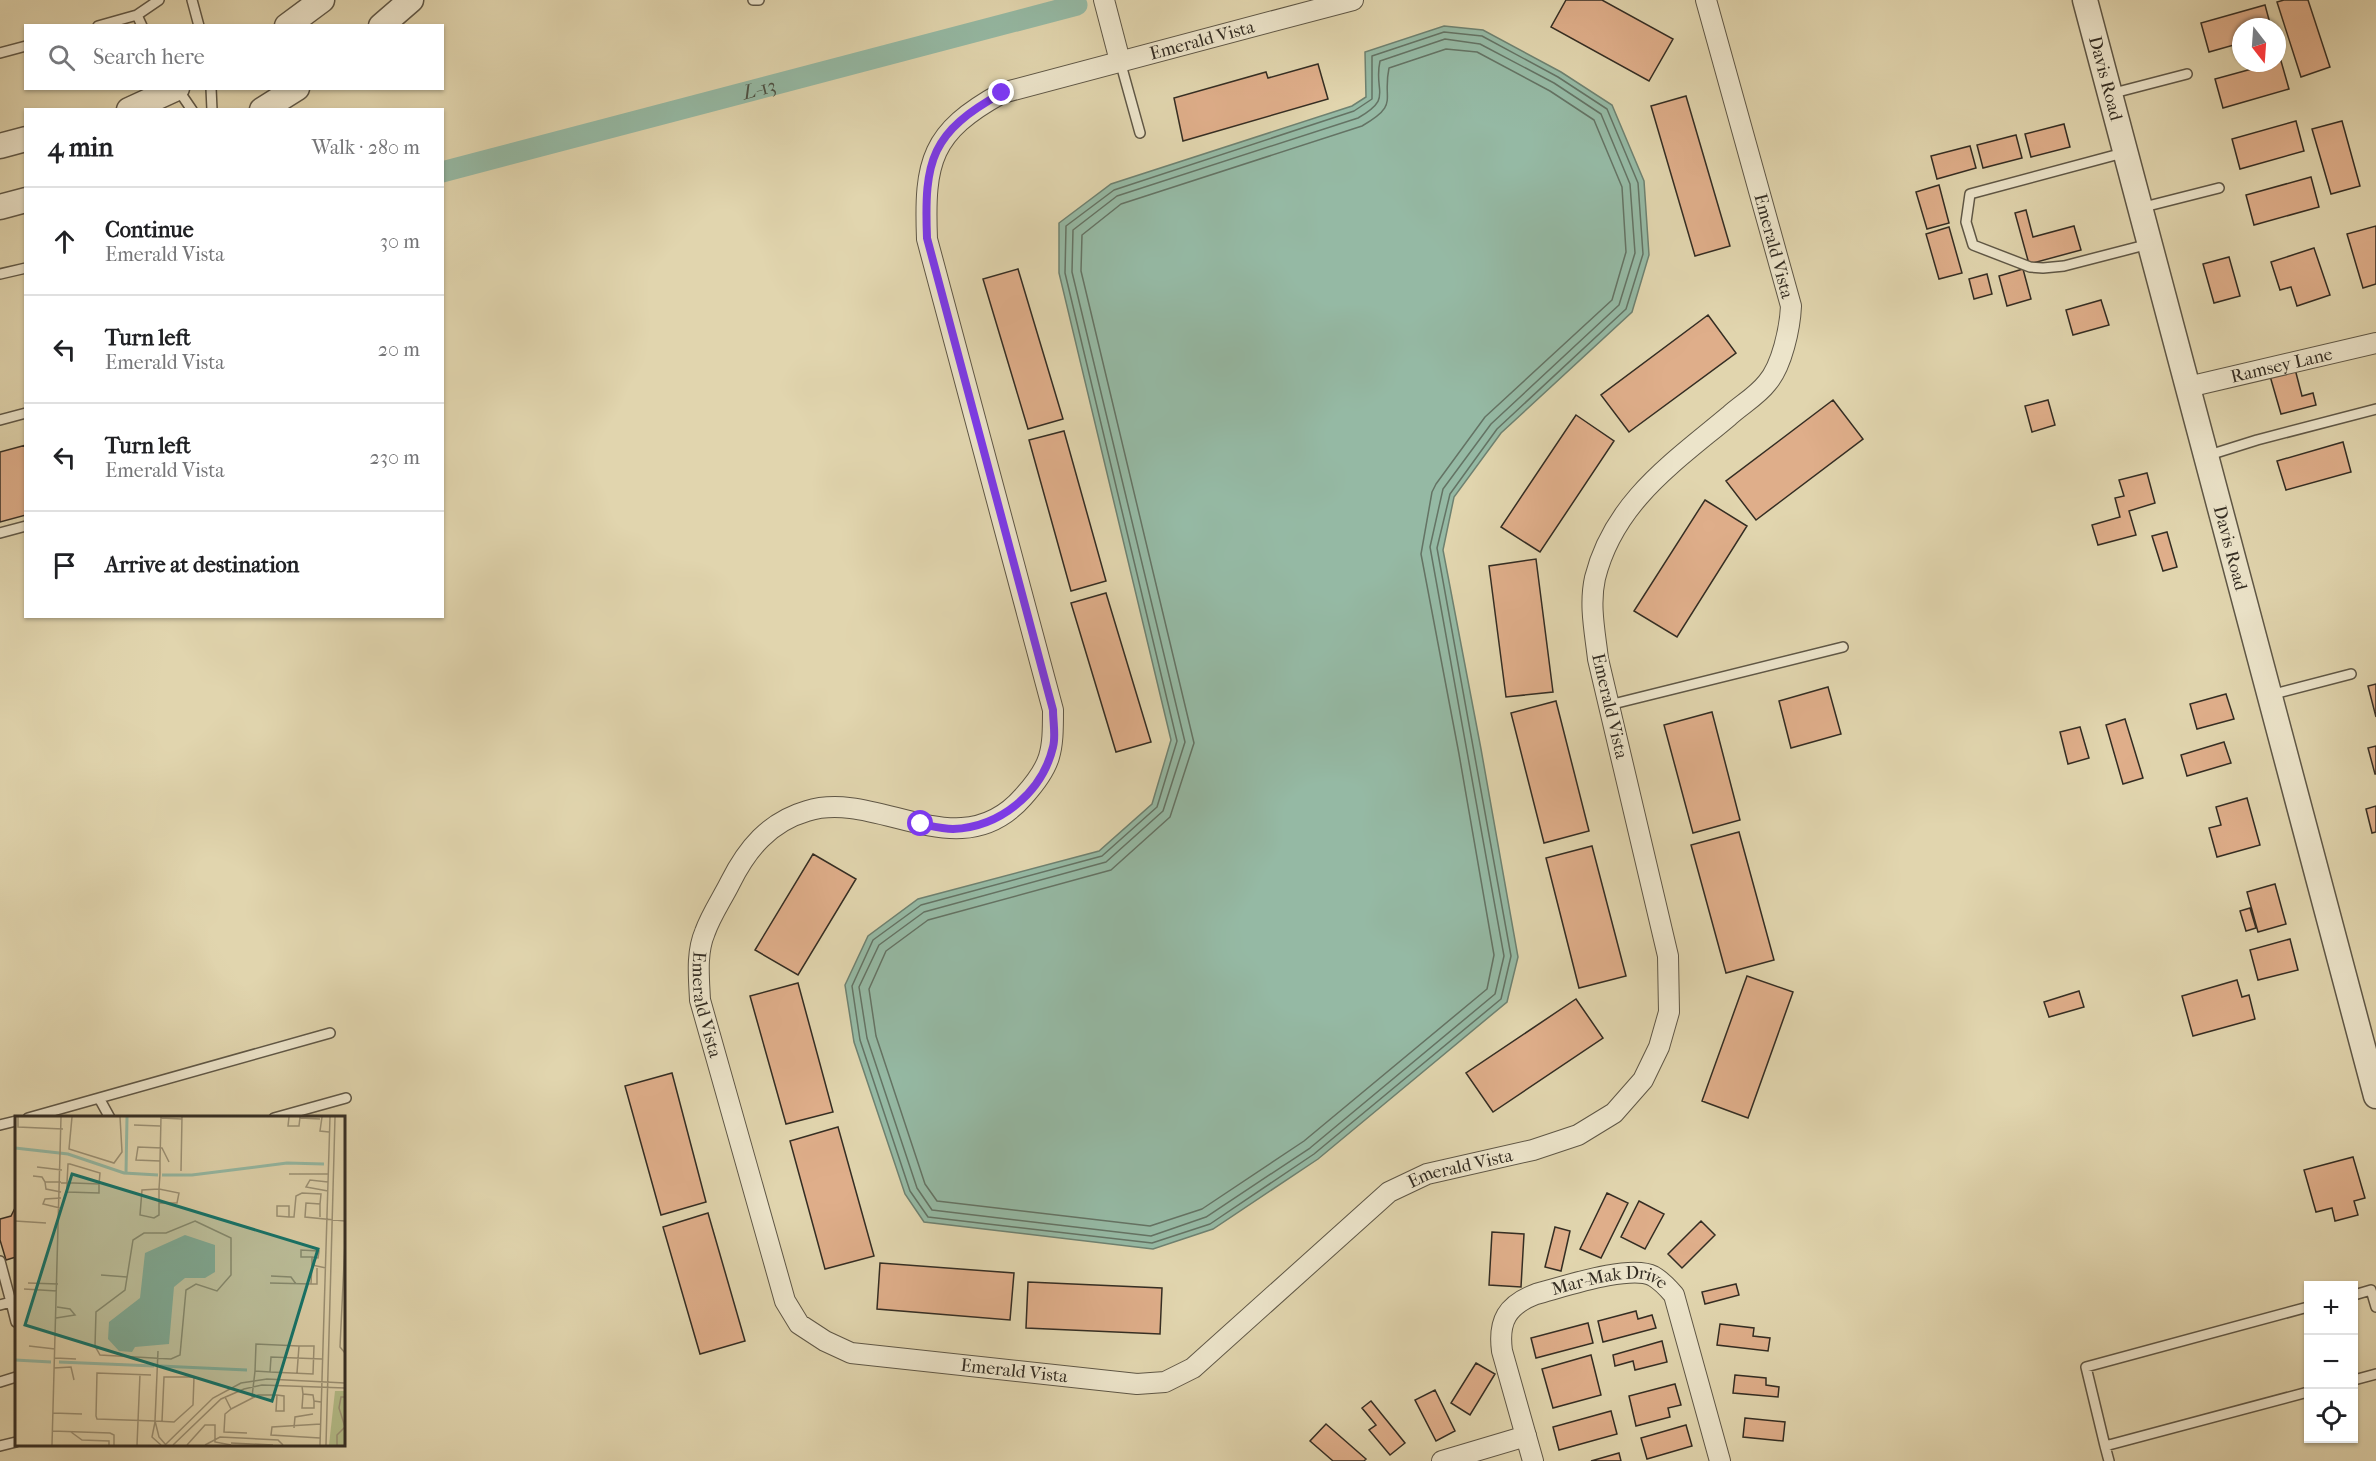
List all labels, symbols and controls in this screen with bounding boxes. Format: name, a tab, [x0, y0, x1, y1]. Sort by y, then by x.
street label: Emerald Vista	[1147, 16, 1257, 65]
north arrow	[2232, 18, 2286, 72]
search box	[24, 24, 444, 90]
street label: Davis Road	[2084, 34, 2127, 123]
icon: search	[45, 41, 78, 74]
text: Search here	[93, 44, 205, 70]
water label: L-13	[738, 74, 778, 105]
route end	[988, 79, 1014, 105]
text: 4 min	[48, 132, 113, 163]
text: Walk · 280 m	[312, 136, 420, 159]
street label: Emerald Vista	[1749, 191, 1798, 301]
text: Continue	[105, 217, 194, 243]
icon: ahead	[48, 225, 81, 258]
text: 30 m	[380, 230, 420, 253]
text: Emerald Vista	[105, 243, 225, 266]
text: Turn left	[105, 325, 191, 351]
icon: left	[48, 333, 81, 366]
text: 20 m	[378, 338, 420, 361]
street label: Ramsey Lane	[2229, 344, 2335, 388]
text: Emerald Vista	[105, 351, 225, 374]
text: Turn left	[105, 433, 191, 459]
icon: left	[48, 441, 81, 474]
text: 230 m	[370, 446, 420, 469]
text: Emerald Vista	[105, 459, 225, 482]
street label: Davis Road	[2209, 504, 2251, 593]
icon: arrive	[48, 549, 81, 582]
text: Arrive at destination	[105, 552, 299, 578]
street label: Emerald Vista	[1587, 651, 1632, 762]
route start	[907, 810, 933, 836]
street label: Emerald Vista	[688, 951, 726, 1061]
inset map	[15, 1116, 345, 1446]
street label: Emerald Vista	[1404, 1145, 1515, 1193]
street label: Mar-Mak Drive	[1549, 1262, 1672, 1300]
map controls	[2304, 1281, 2358, 1443]
button: +	[2304, 1281, 2358, 1335]
button: −	[2304, 1335, 2358, 1389]
street label: Emerald Vista	[959, 1355, 1069, 1387]
button: locate	[2304, 1389, 2358, 1443]

